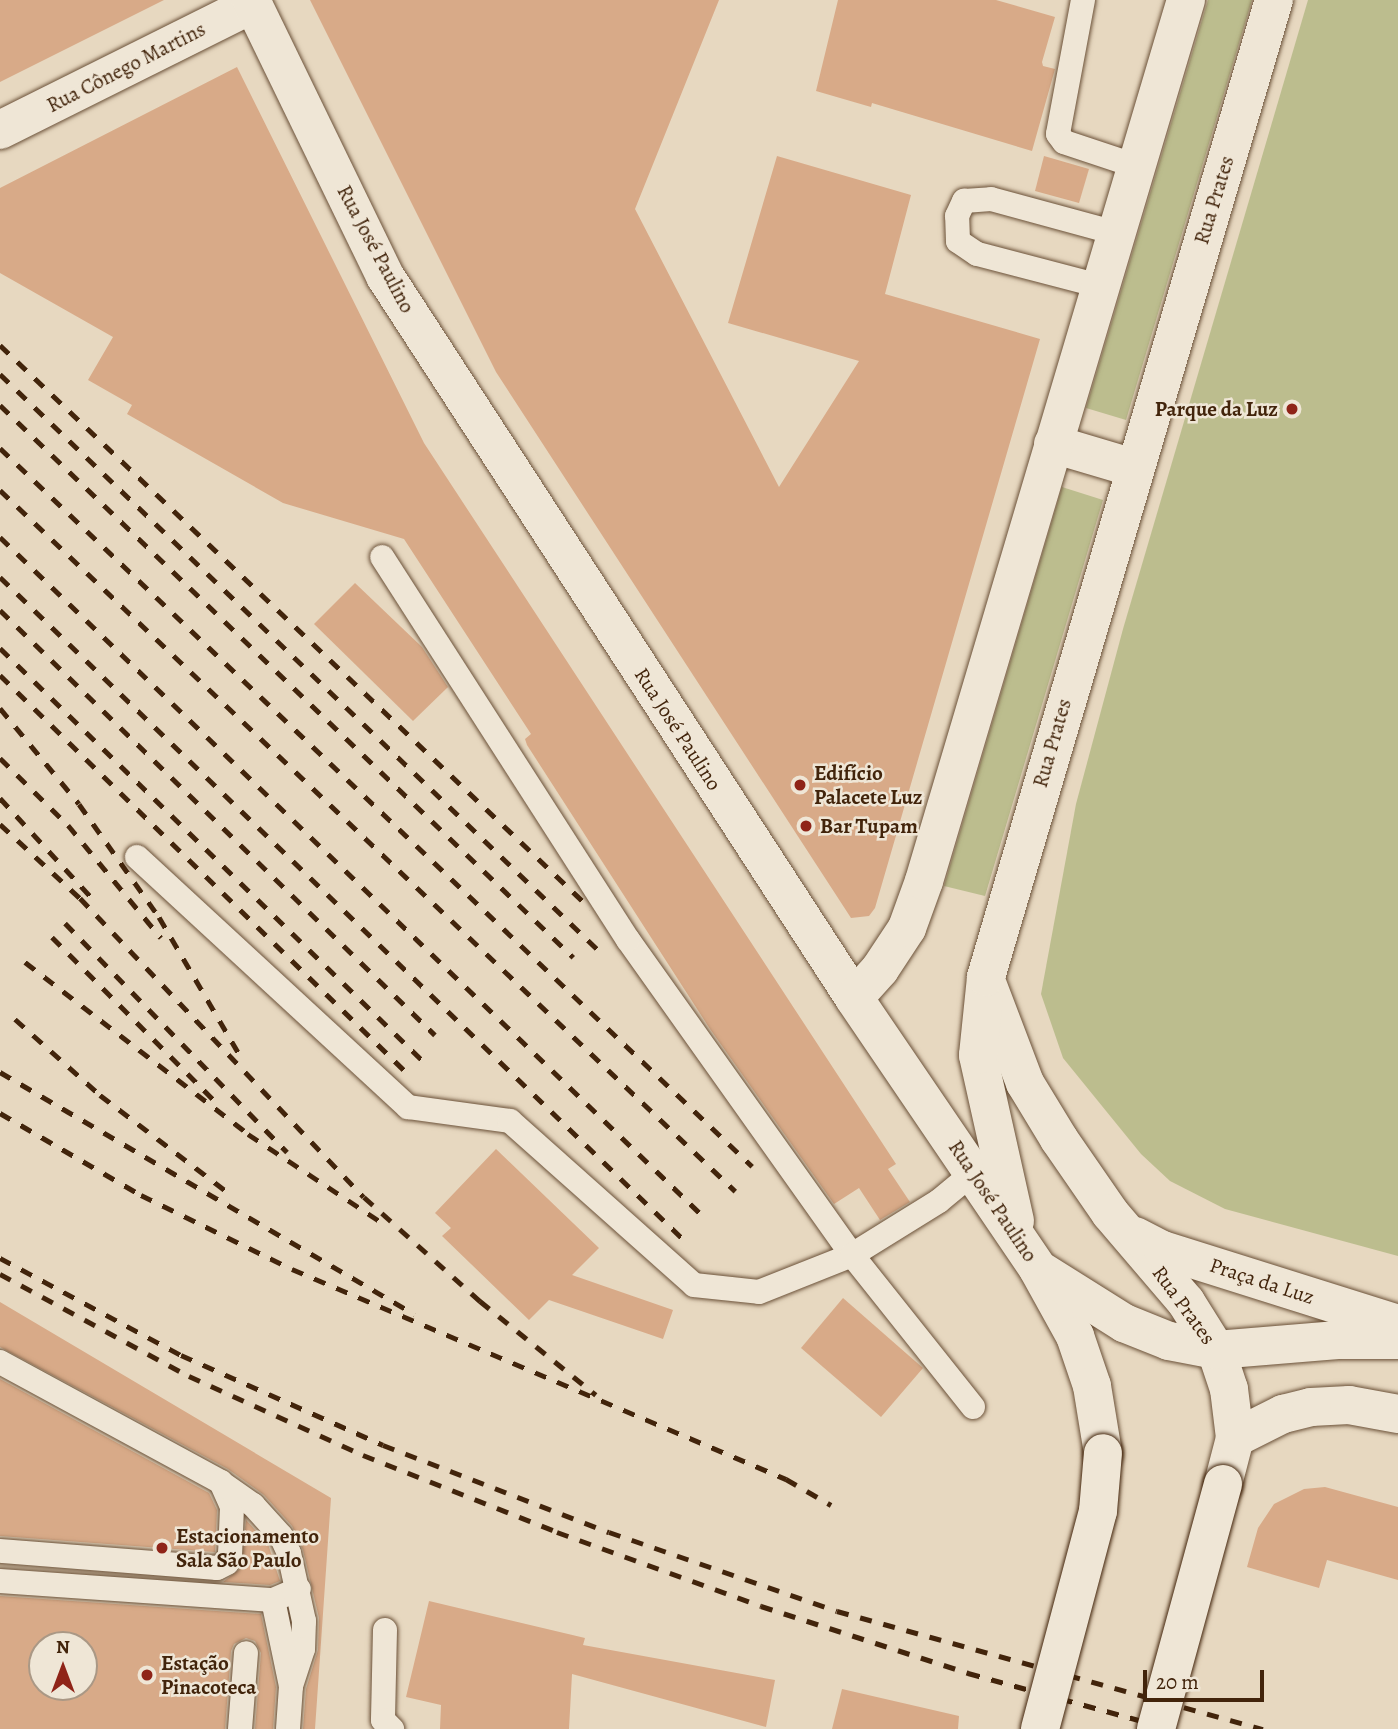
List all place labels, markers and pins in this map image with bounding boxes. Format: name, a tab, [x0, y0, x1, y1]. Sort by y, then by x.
place label: Parque da Luz	[1155, 396, 1278, 422]
marker: Parque da Luz	[1284, 401, 1300, 417]
place label: Edifício Palacete Luz	[814, 760, 922, 810]
marker: Edifício Palacete Luz	[792, 777, 808, 793]
place label: Bar Tupam	[820, 813, 918, 839]
marker: Bar Tupam	[798, 818, 814, 834]
place label: Estacionamento Sala São Paulo	[176, 1523, 319, 1573]
marker: Estacionamento Sala São Paulo	[154, 1540, 170, 1556]
place label: Estação Pinacoteca	[161, 1650, 256, 1700]
marker: Estação Pinacoteca	[139, 1667, 155, 1683]

